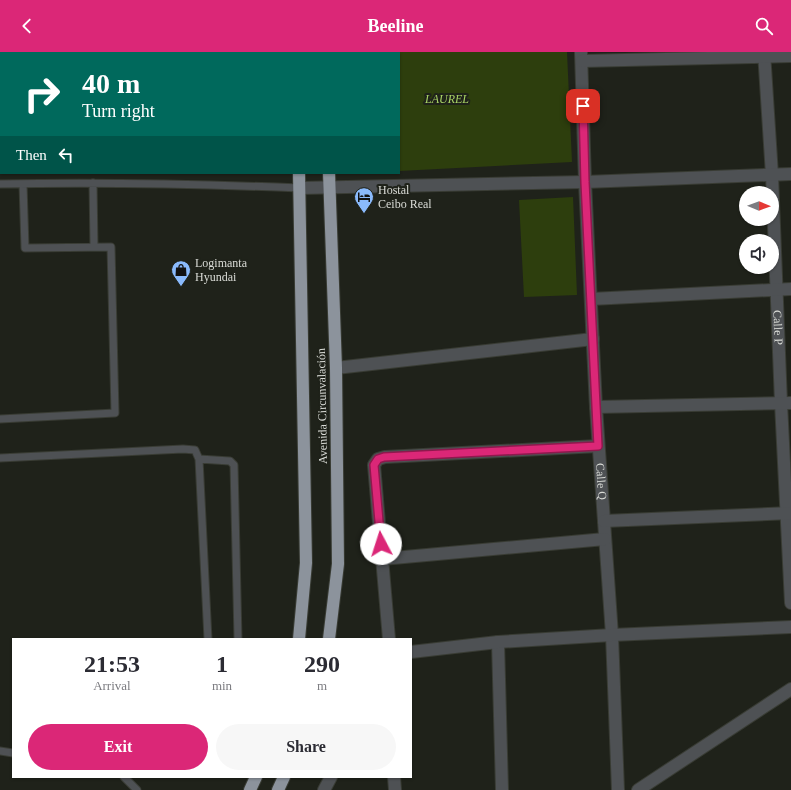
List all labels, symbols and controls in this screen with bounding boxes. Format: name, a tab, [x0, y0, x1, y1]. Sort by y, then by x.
icon: back	[16, 15, 38, 37]
icon: search	[753, 15, 775, 37]
text: Beeline	[368, 16, 424, 36]
icon: right	[16, 68, 68, 120]
text: 40 m	[82, 68, 140, 99]
pin	[566, 89, 600, 123]
park label: LAUREL	[424, 92, 469, 106]
icon: arrive	[572, 95, 594, 117]
text: Turn right	[82, 101, 155, 121]
icon: left	[55, 144, 77, 166]
text: Then	[16, 147, 47, 163]
place label: Hostal Ceibo Real	[378, 183, 432, 211]
hotel icon: Hostal Ceibo Real	[353, 186, 375, 214]
north arrow	[739, 186, 779, 226]
map controls	[739, 186, 779, 274]
button: sound	[739, 234, 779, 274]
place label: Logimanta Hyundai	[195, 256, 248, 284]
shop icon: Logimanta Hyundai	[170, 259, 192, 287]
street label: Calle P	[770, 310, 786, 346]
street label: Avenida Circunvalación	[314, 348, 330, 464]
street label: Calle Q	[593, 463, 610, 501]
position arrow	[360, 523, 402, 565]
text: 21:53	[84, 651, 140, 677]
text: 1	[216, 651, 228, 677]
text: 290	[304, 651, 340, 677]
text: Arrival	[93, 678, 131, 693]
text: min	[212, 678, 232, 693]
text: m	[317, 678, 327, 693]
button: Exit	[28, 724, 208, 770]
button: Share	[216, 724, 396, 770]

